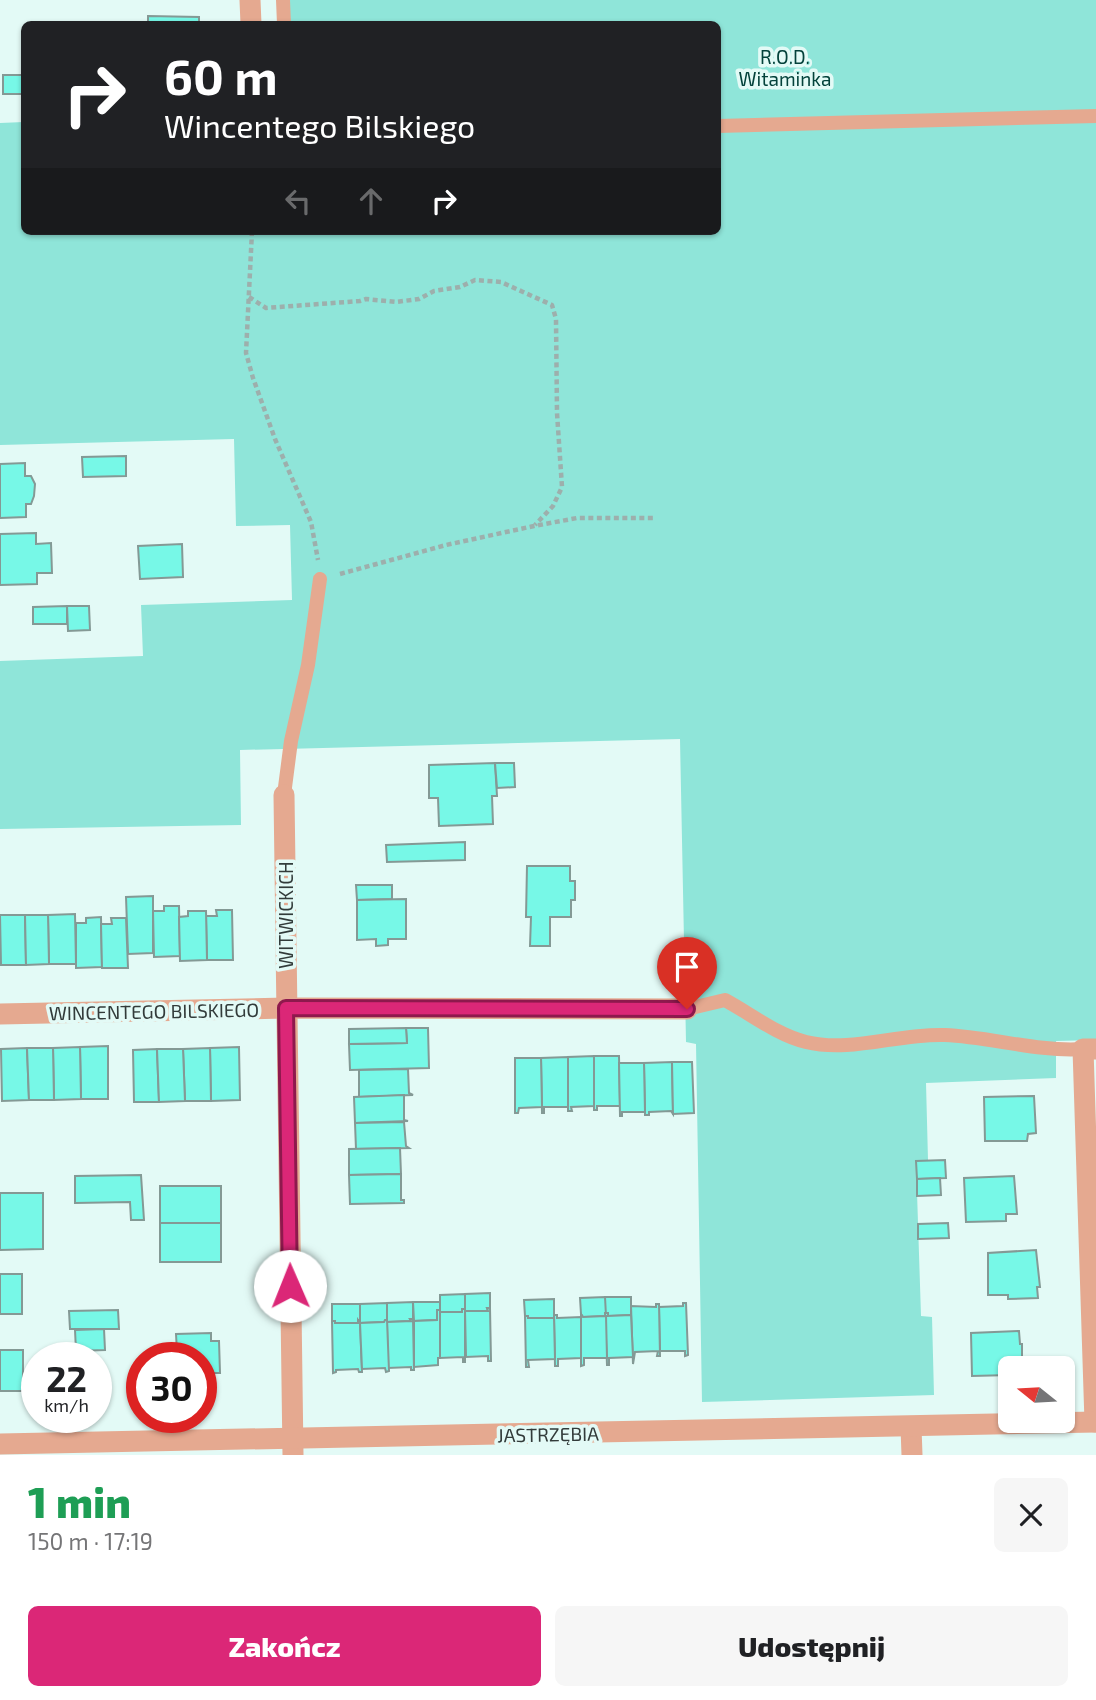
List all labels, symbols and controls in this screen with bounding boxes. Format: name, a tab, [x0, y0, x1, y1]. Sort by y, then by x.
park label: R.O.D. Witaminka	[739, 45, 831, 90]
text: 60 m	[164, 46, 278, 105]
icon: right	[49, 49, 140, 140]
text: Wincentego Bilskiego	[164, 106, 475, 144]
icon: left	[279, 182, 317, 220]
icon: ahead	[352, 182, 390, 220]
icon: right	[425, 182, 463, 220]
street label: WITWICKICH	[274, 861, 297, 969]
pin	[657, 937, 717, 1009]
icon: arrive	[668, 948, 706, 986]
street label: WINCENTEGO BILSKIEGO	[49, 998, 259, 1024]
position arrow	[253, 1249, 327, 1323]
speed limit sign: 30	[126, 1342, 217, 1433]
north arrow	[998, 1356, 1074, 1433]
map controls	[998, 1356, 1075, 1433]
text: 22	[46, 1357, 87, 1399]
text: km/h	[44, 1394, 89, 1416]
street label: JASTRZĘBIA	[497, 1422, 599, 1446]
text: 1 min	[28, 1476, 131, 1526]
button: close	[994, 1478, 1068, 1552]
text: 150 m · 17:19	[28, 1527, 153, 1555]
button: Zakończ	[28, 1606, 541, 1686]
button: Udostępnij	[555, 1606, 1068, 1686]

